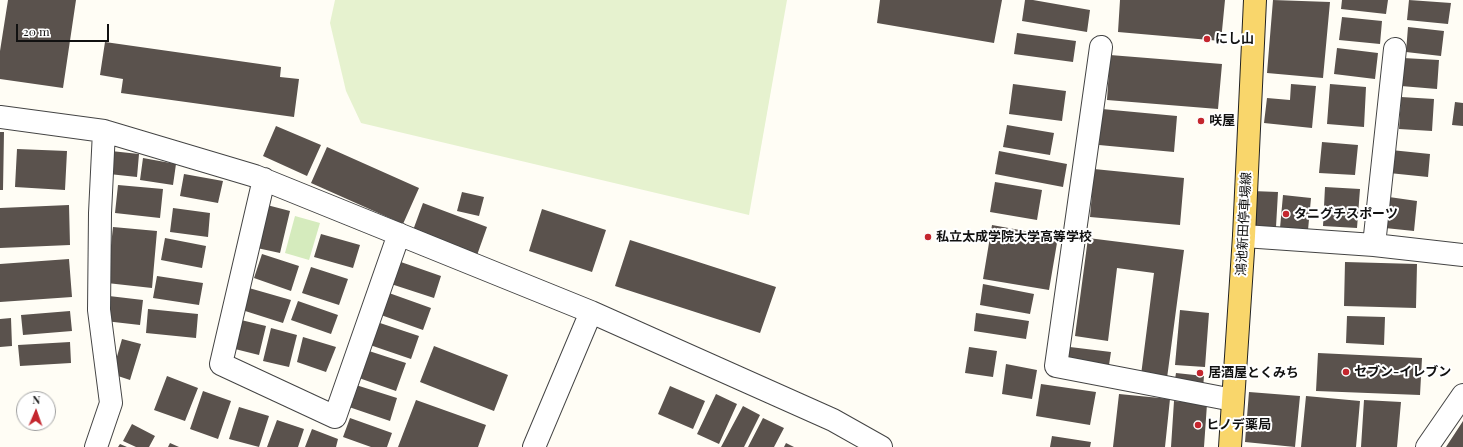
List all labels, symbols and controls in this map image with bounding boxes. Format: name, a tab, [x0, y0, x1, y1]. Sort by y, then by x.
scale bar	[18, 16, 111, 42]
text: 20 m	[23, 23, 50, 39]
place label: にし山	[1215, 31, 1254, 47]
marker: にし山	[1202, 34, 1212, 44]
place label: 咲屋	[1209, 113, 1235, 129]
marker: 咲屋	[1196, 116, 1206, 126]
street label: 鴻池新田停車場線	[1233, 172, 1255, 276]
place label: タニグチスポーツ	[1294, 206, 1398, 222]
marker: タニグチスポーツ	[1281, 209, 1291, 219]
place label: 私立太成学院大学高等学校	[936, 229, 1092, 245]
marker: 私立太成学院大学高等学校	[923, 232, 933, 242]
place label: セブン-イレブン	[1354, 364, 1451, 380]
place label: 居酒屋とくみち	[1208, 365, 1299, 381]
marker: セブン-イレブン	[1341, 367, 1351, 377]
marker: 居酒屋とくみち	[1195, 368, 1205, 378]
north arrow	[16, 391, 56, 431]
text: N	[32, 392, 41, 407]
place label: ヒノデ薬局	[1206, 417, 1271, 433]
marker: ヒノデ薬局	[1193, 420, 1203, 430]

